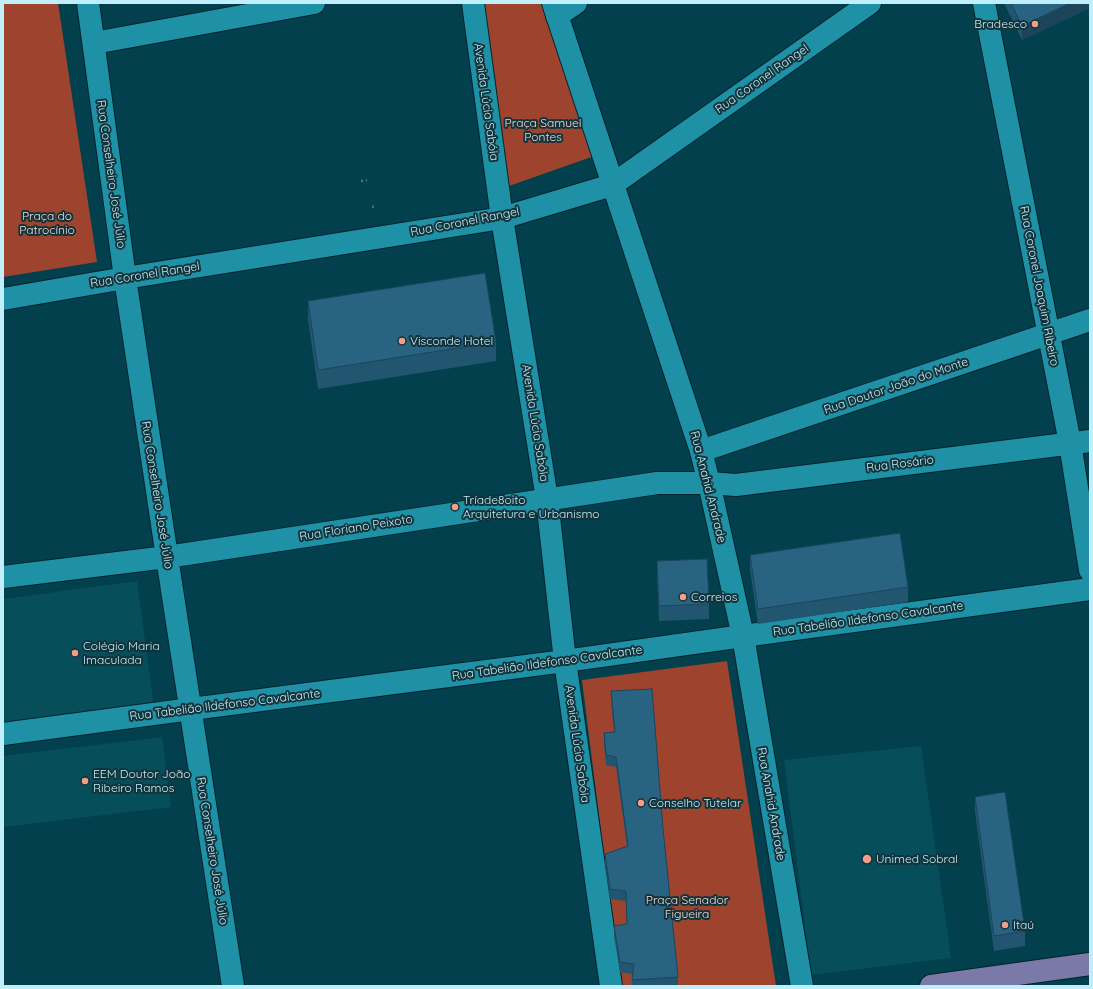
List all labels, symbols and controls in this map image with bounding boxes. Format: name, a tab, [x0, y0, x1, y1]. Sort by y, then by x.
place label: Bradesco	[974, 17, 1027, 31]
marker: Bradesco	[1030, 19, 1040, 29]
street label: Rua Coronel Rangel	[712, 41, 812, 117]
street label: Avenida Lúcia Sabóia	[471, 42, 501, 162]
street label: Rua Conselheiro José Júlio	[93, 99, 129, 249]
park label: Praça Samuel Pontes	[505, 116, 581, 144]
street label: Rua Coronel Rangel	[409, 204, 521, 240]
street label: Rua Coronel Joaquim Ribeiro	[1016, 205, 1062, 367]
park label: Praça do Patrocínio	[19, 209, 75, 237]
street label: Rua Coronel Rangel	[89, 259, 201, 291]
place label: Visconde Hotel	[410, 334, 493, 348]
marker: Visconde Hotel	[397, 336, 407, 346]
street label: Rua Doutor João do Monte	[822, 354, 970, 418]
street label: Avenida Lúcia Sabóia	[519, 363, 551, 483]
street label: Rua Conselheiro José Júlio	[138, 420, 176, 570]
street label: Rua Anahid Andrade	[687, 429, 729, 545]
street label: Rua Rosário	[865, 453, 935, 475]
place label: Tríade8oito Arquitetura e Urbanismo	[463, 493, 600, 521]
marker: Tríade8oito Arquitetura e Urbanismo	[450, 502, 460, 512]
street label: Rua Floriano Peixoto	[298, 512, 414, 544]
place label: Correios	[691, 590, 737, 604]
marker: Correios	[678, 592, 688, 602]
street label: Rua Tabelião Ildefonso Cavalcante	[772, 599, 964, 639]
place label: Colégio Maria Imaculada	[83, 639, 160, 667]
street label: Rua Tabelião Ildefonso Cavalcante	[451, 643, 643, 683]
marker: Colégio Maria Imaculada	[70, 648, 80, 658]
street label: Avenida Lúcia Sabóia	[562, 684, 592, 804]
street label: Rua Tabelião Ildefonso Cavalcante	[129, 686, 321, 724]
street label: Rua Anahid Andrade	[754, 746, 788, 862]
place label: EEM Doutor João Ribeiro Ramos	[93, 767, 190, 795]
marker: EEM Doutor João Ribeiro Ramos	[80, 776, 90, 786]
street label: Rua Conselheiro José Júlio	[193, 776, 231, 926]
place label: Conselho Tutelar	[649, 796, 742, 810]
marker: Conselho Tutelar	[636, 798, 646, 808]
place label: Unimed Sobral	[876, 852, 958, 866]
marker: Unimed Sobral	[861, 853, 873, 865]
park label: Praça Senador Figueira	[646, 893, 728, 921]
place label: Itaú	[1013, 918, 1034, 932]
marker: Itaú	[1000, 920, 1010, 930]

